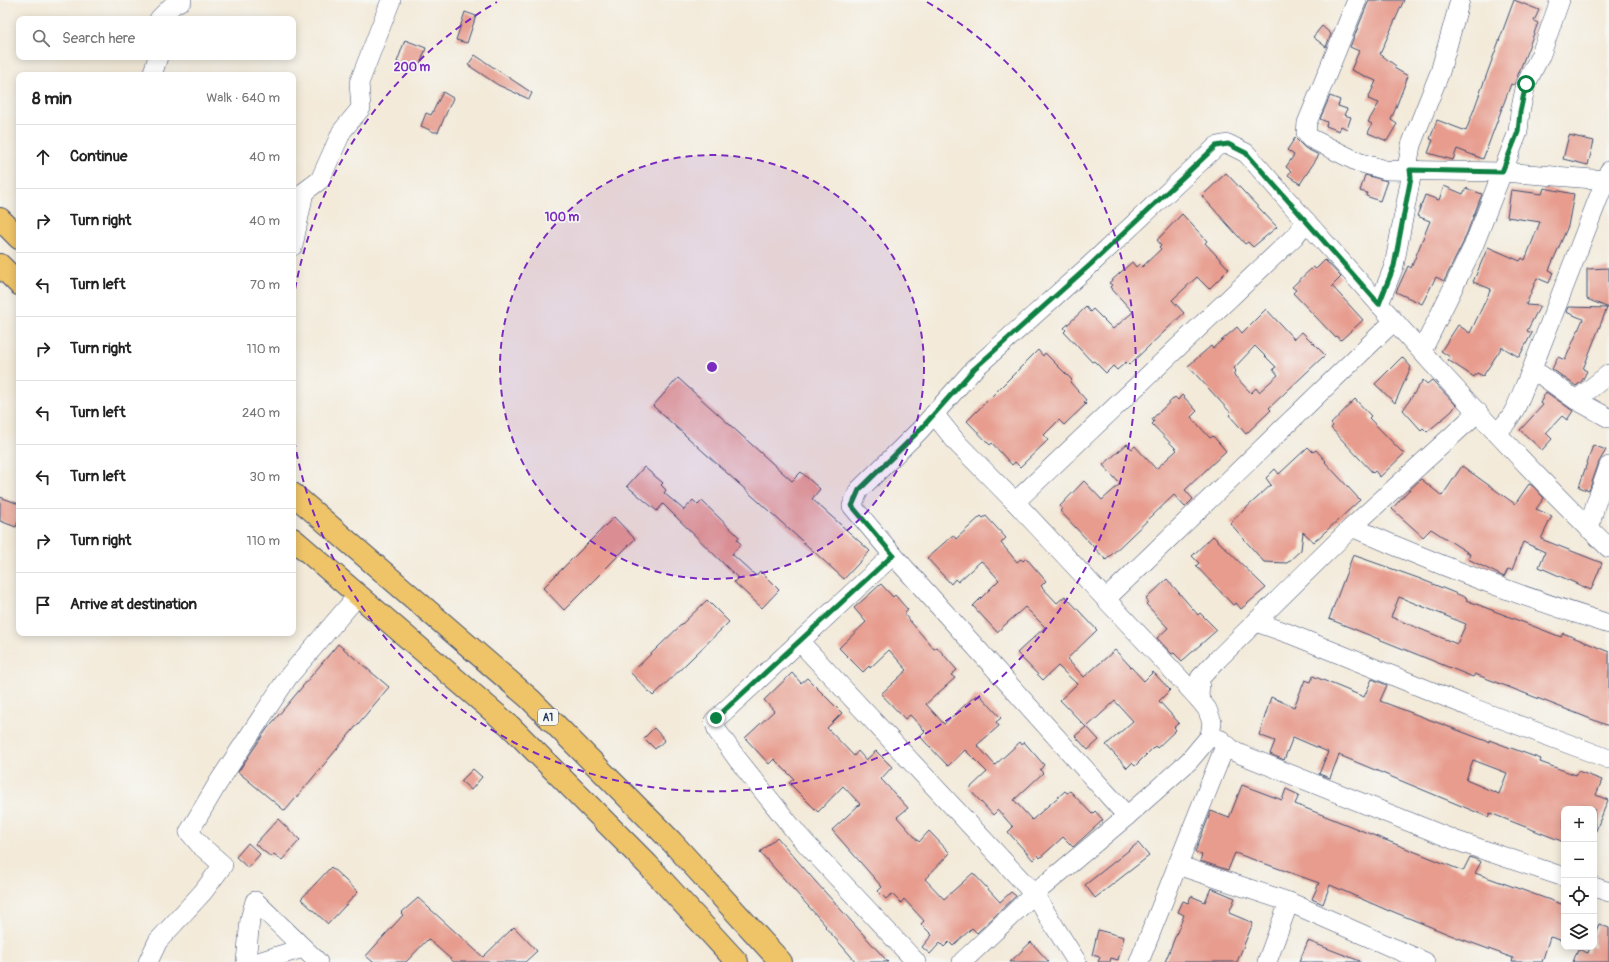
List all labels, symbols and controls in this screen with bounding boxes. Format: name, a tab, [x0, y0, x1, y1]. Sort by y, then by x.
search box	[16, 16, 296, 60]
icon: search	[30, 27, 52, 49]
text: Search here	[62, 29, 135, 48]
text: 200 m	[394, 60, 431, 75]
route start	[1517, 75, 1535, 93]
text: 8 min	[32, 88, 72, 109]
text: Walk · 640 m	[206, 90, 280, 106]
icon: ahead	[32, 146, 54, 168]
text: Continue	[70, 147, 128, 166]
text: 40 m	[249, 149, 280, 165]
icon: right	[32, 210, 54, 232]
text: 100 m	[545, 210, 580, 225]
text: Turn right	[70, 211, 131, 230]
text: 40 m	[249, 213, 280, 229]
icon: left	[32, 274, 54, 296]
text: Turn left	[70, 275, 126, 294]
text: 70 m	[250, 277, 280, 293]
icon: right	[32, 338, 54, 360]
text: Turn right	[70, 339, 131, 358]
text: 110 m	[247, 341, 280, 357]
centre of rings	[705, 360, 719, 374]
icon: left	[32, 402, 54, 424]
text: Turn left	[70, 403, 126, 422]
text: 240 m	[242, 405, 280, 421]
icon: left	[32, 466, 54, 488]
text: Turn left	[70, 467, 126, 486]
text: 30 m	[250, 469, 280, 485]
icon: right	[32, 530, 54, 552]
text: Turn right	[70, 531, 131, 550]
text: 110 m	[247, 533, 280, 549]
icon: arrive	[32, 594, 54, 616]
text: Arrive at destination	[70, 595, 197, 614]
road number: A1	[538, 709, 558, 725]
route end	[707, 709, 725, 727]
map controls	[1561, 806, 1597, 950]
button: +	[1561, 806, 1597, 842]
button: −	[1561, 842, 1597, 878]
button: locate	[1561, 878, 1597, 914]
button: layers	[1561, 914, 1597, 950]

